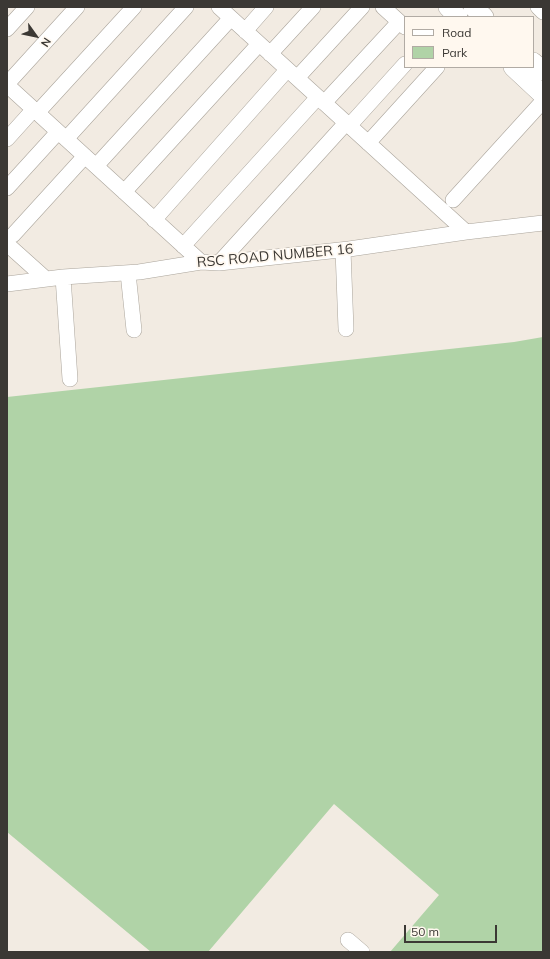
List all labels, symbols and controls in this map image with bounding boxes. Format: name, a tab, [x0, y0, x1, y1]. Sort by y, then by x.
north arrow	[16, 16, 56, 56]
legend	[404, 16, 534, 68]
text: Road	[442, 25, 471, 40]
text: N	[38, 35, 54, 50]
text: Park	[442, 45, 467, 60]
street label: RSC ROAD NUMBER 16	[196, 241, 354, 271]
scale bar	[406, 917, 499, 943]
text: 50 m	[411, 924, 439, 939]

